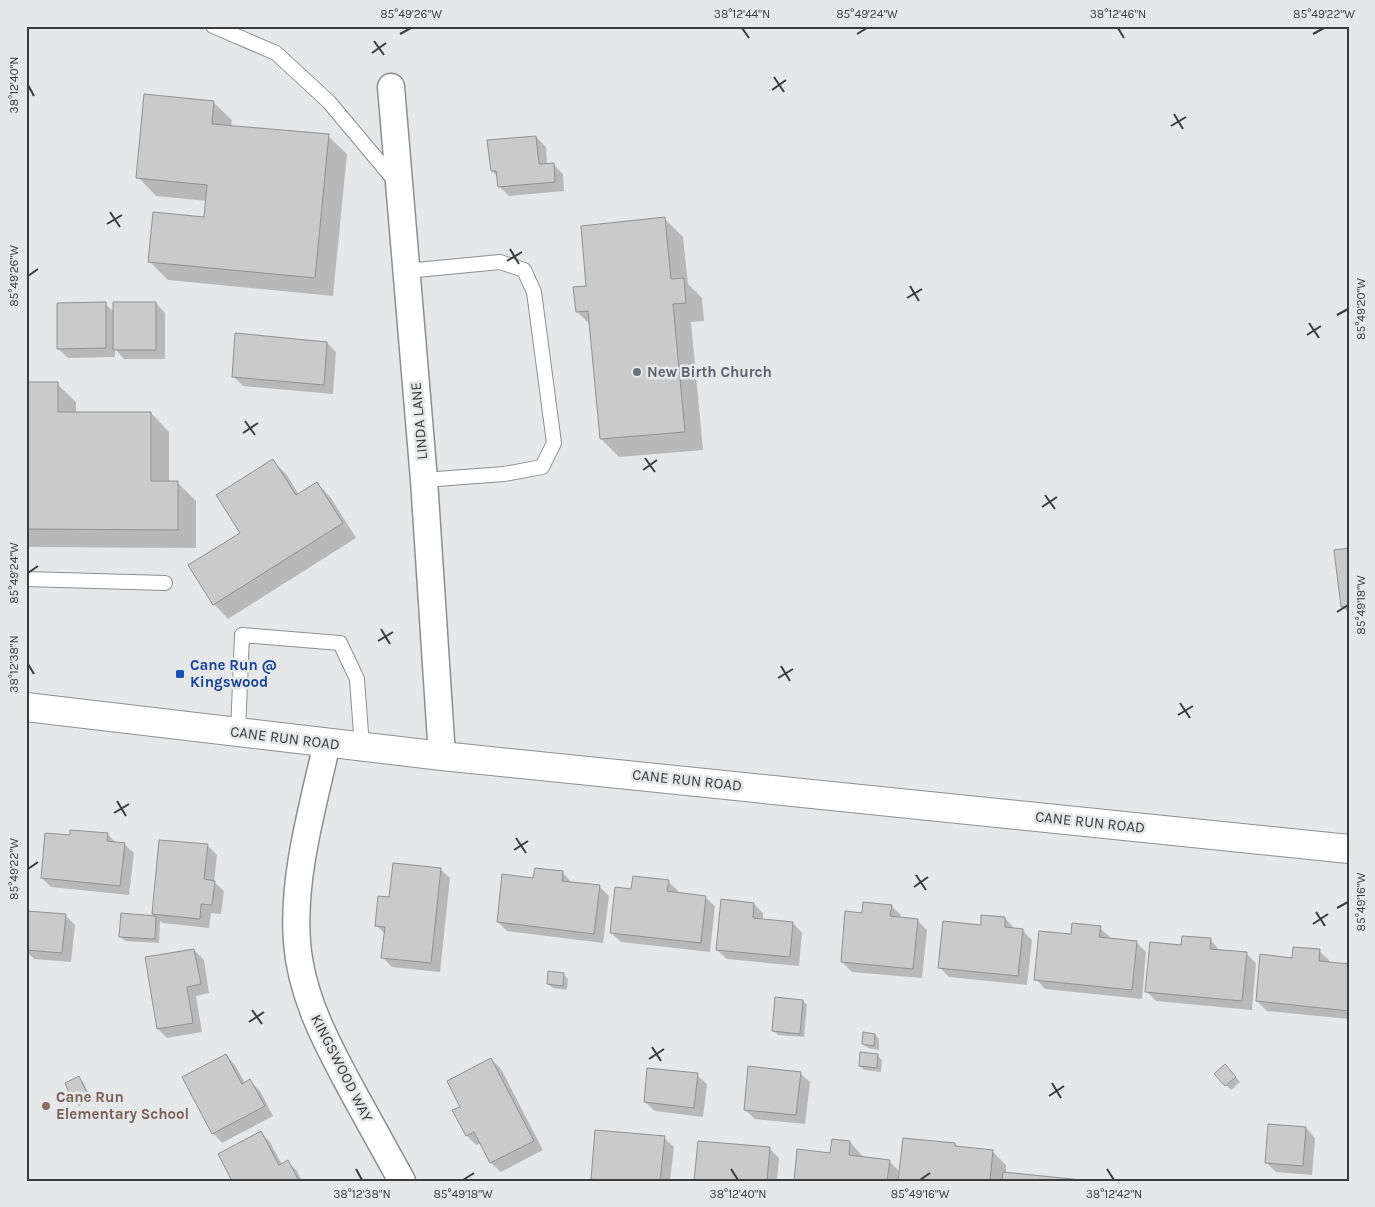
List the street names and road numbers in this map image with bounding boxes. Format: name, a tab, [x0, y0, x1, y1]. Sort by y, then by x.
street label: LINDA LANE	[407, 381, 431, 461]
street label: CANE RUN ROAD	[229, 722, 341, 754]
street label: CANE RUN ROAD	[631, 765, 743, 795]
street label: CANE RUN ROAD	[1034, 807, 1146, 837]
street label: KINGSWOOD WAY	[307, 1011, 377, 1125]

